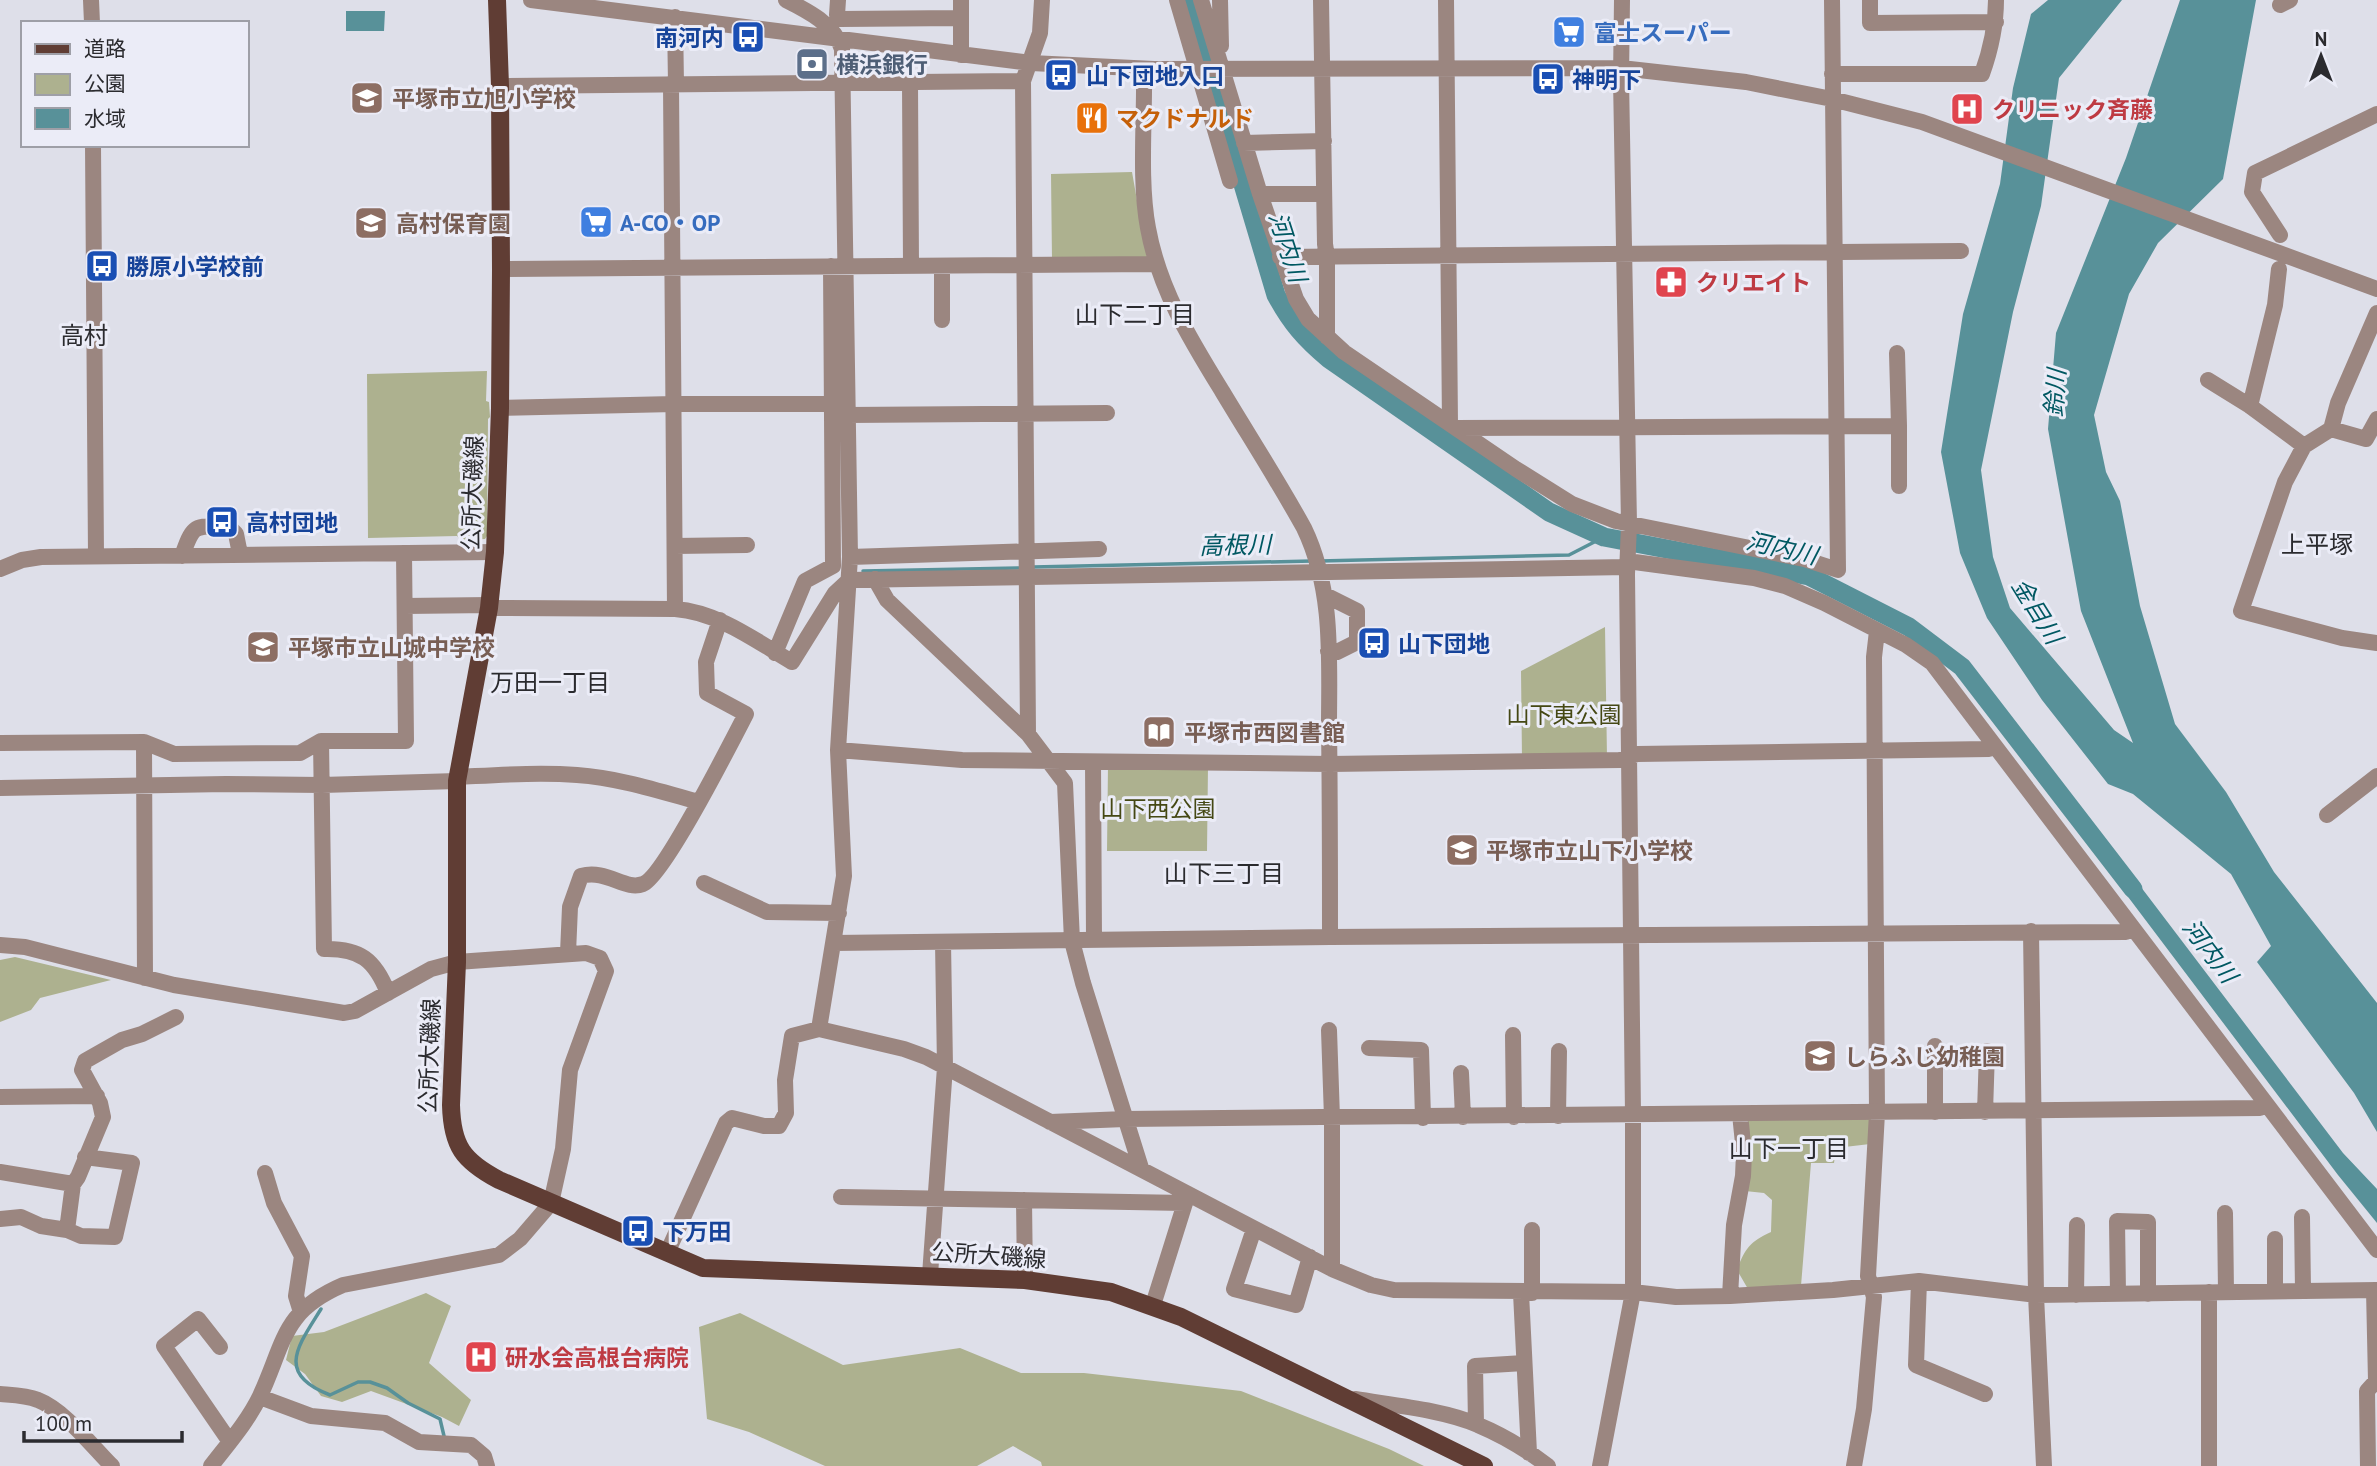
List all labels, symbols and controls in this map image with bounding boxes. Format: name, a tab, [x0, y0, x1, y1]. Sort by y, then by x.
supermarket icon: 富士スーパー	[1550, 13, 1588, 51]
bus stop icon: 南河内	[729, 18, 767, 56]
place label: 富士スーパー	[1594, 18, 1732, 47]
legend	[21, 21, 248, 147]
north arrow	[2286, 21, 2356, 91]
place label: 南河内	[655, 23, 724, 52]
text: N	[2315, 27, 2327, 51]
text: 道路	[84, 35, 126, 62]
bank icon: 横浜銀行	[793, 45, 831, 83]
place label: 横浜銀行	[836, 50, 928, 79]
bus stop icon: 山下団地入口	[1042, 56, 1080, 94]
bus stop icon: 神明下	[1529, 60, 1567, 98]
place label: 山下団地入口	[1086, 61, 1224, 90]
place label: 神明下	[1572, 65, 1641, 94]
text: 公園	[84, 70, 126, 97]
school or university icon: 平塚市立旭小学校	[348, 79, 386, 117]
place label: 平塚市立旭小学校	[392, 84, 576, 113]
hospital icon: クリニック斉藤	[1948, 90, 1986, 128]
place label: クリニック斉藤	[1992, 95, 2153, 124]
restaurant icon: マクドナルド	[1073, 99, 1111, 137]
place label: マクドナルド	[1116, 104, 1254, 133]
text: 水域	[84, 105, 126, 132]
supermarket icon: A-CO・OP	[577, 203, 615, 241]
school or university icon: 高村保育園	[352, 204, 390, 242]
place label: A-CO・OP	[620, 208, 720, 237]
water label: 河内川	[1262, 208, 1315, 289]
place label: 高村保育園	[396, 209, 511, 238]
bus stop icon: 勝原小学校前	[83, 247, 121, 285]
place label: 勝原小学校前	[126, 252, 264, 281]
pharmacy icon: クリエイト	[1652, 263, 1690, 301]
place label: クリエイト	[1696, 268, 1811, 297]
district label: 山下二丁目	[1075, 299, 1195, 330]
district label: 高村	[60, 320, 108, 351]
water label: 鈴川	[2038, 365, 2072, 418]
street label: 公所大磯線	[456, 435, 488, 551]
bus stop icon: 高村団地	[203, 503, 241, 541]
place label: 高村団地	[246, 508, 338, 537]
water label: 河内川	[1743, 525, 1823, 572]
water label: 高根川	[1199, 529, 1274, 561]
district label: 上平塚	[2281, 529, 2353, 560]
water label: 金目川	[2005, 572, 2071, 652]
bus stop icon: 山下団地	[1355, 624, 1393, 662]
school or university icon: 平塚市立山城中学校	[244, 628, 282, 666]
place label: 山下団地	[1398, 629, 1490, 658]
place label: 平塚市立山城中学校	[288, 633, 495, 662]
district label: 万田一丁目	[490, 667, 610, 698]
park label: 山下東公園	[1507, 700, 1622, 729]
library icon: 平塚市西図書館	[1140, 713, 1178, 751]
place label: 平塚市西図書館	[1184, 718, 1345, 747]
park label: 山下西公園	[1101, 794, 1216, 823]
school or university icon: 平塚市立山下小学校	[1443, 831, 1481, 869]
place label: 平塚市立山下小学校	[1486, 836, 1693, 865]
district label: 山下三丁目	[1164, 858, 1284, 889]
water label: 河内川	[2176, 913, 2246, 991]
street label: 公所大磯線	[413, 998, 445, 1114]
school or university icon: しらふじ幼稚園	[1801, 1037, 1839, 1075]
place label: しらふじ幼稚園	[1844, 1042, 2005, 1071]
district label: 山下一丁目	[1729, 1133, 1849, 1164]
bus stop icon: 下万田	[619, 1212, 657, 1250]
place label: 下万田	[662, 1217, 731, 1246]
street label: 公所大磯線	[931, 1237, 1047, 1273]
hospital icon: 研水会高根台病院	[462, 1338, 500, 1376]
place label: 研水会高根台病院	[505, 1343, 689, 1372]
scale bar	[24, 1400, 182, 1444]
text: 100 m	[35, 1410, 92, 1437]

